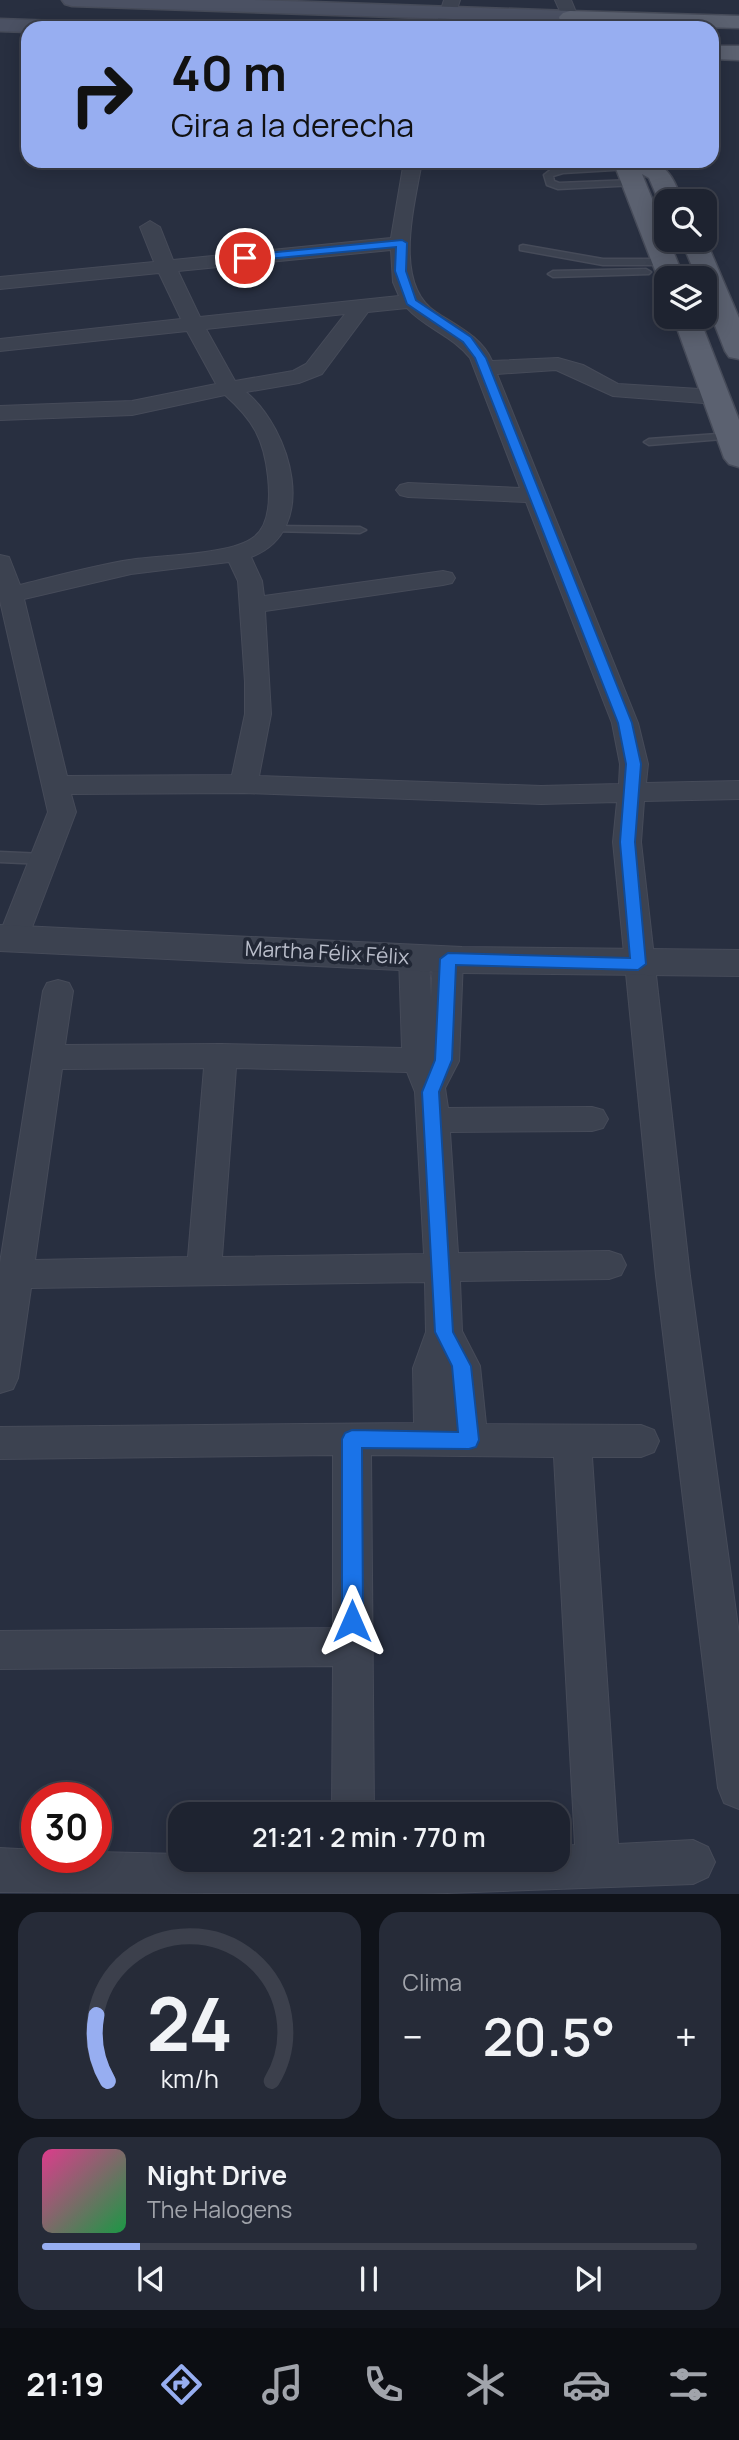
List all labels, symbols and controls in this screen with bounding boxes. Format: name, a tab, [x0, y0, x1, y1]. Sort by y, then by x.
text: 40 m	[171, 39, 287, 106]
icon: right	[56, 49, 147, 140]
text: Gira a la derecha	[171, 103, 414, 147]
map controls	[654, 189, 717, 329]
button: search	[654, 189, 717, 252]
pin	[215, 228, 275, 288]
icon: arrive	[226, 239, 264, 277]
button: layers	[654, 266, 717, 329]
street label: Martha Félix Félix	[244, 934, 410, 970]
position arrow	[315, 1584, 389, 1658]
speed limit sign: 30	[21, 1782, 112, 1873]
text: 21:21 · 2 min · 770 m	[252, 1819, 486, 1855]
text: Clima	[403, 1966, 462, 1998]
text: 24	[146, 1974, 232, 2074]
text: 20.5°	[483, 2001, 615, 2072]
text: −	[403, 2010, 423, 2062]
text: +	[675, 2010, 697, 2062]
text: km/h	[160, 2061, 218, 2096]
text: Night Drive	[147, 2157, 287, 2193]
text: The Halogens	[147, 2193, 292, 2225]
icon: previous	[132, 2260, 170, 2298]
icon: pause	[350, 2260, 388, 2298]
icon: next	[569, 2260, 607, 2298]
icon: directions	[157, 2360, 206, 2409]
icon: music	[258, 2360, 307, 2409]
icon: phone	[359, 2360, 408, 2409]
icon: climate	[461, 2360, 510, 2409]
icon: car	[562, 2360, 611, 2409]
icon: filters	[664, 2360, 713, 2409]
text: 21:19	[26, 2362, 104, 2406]

